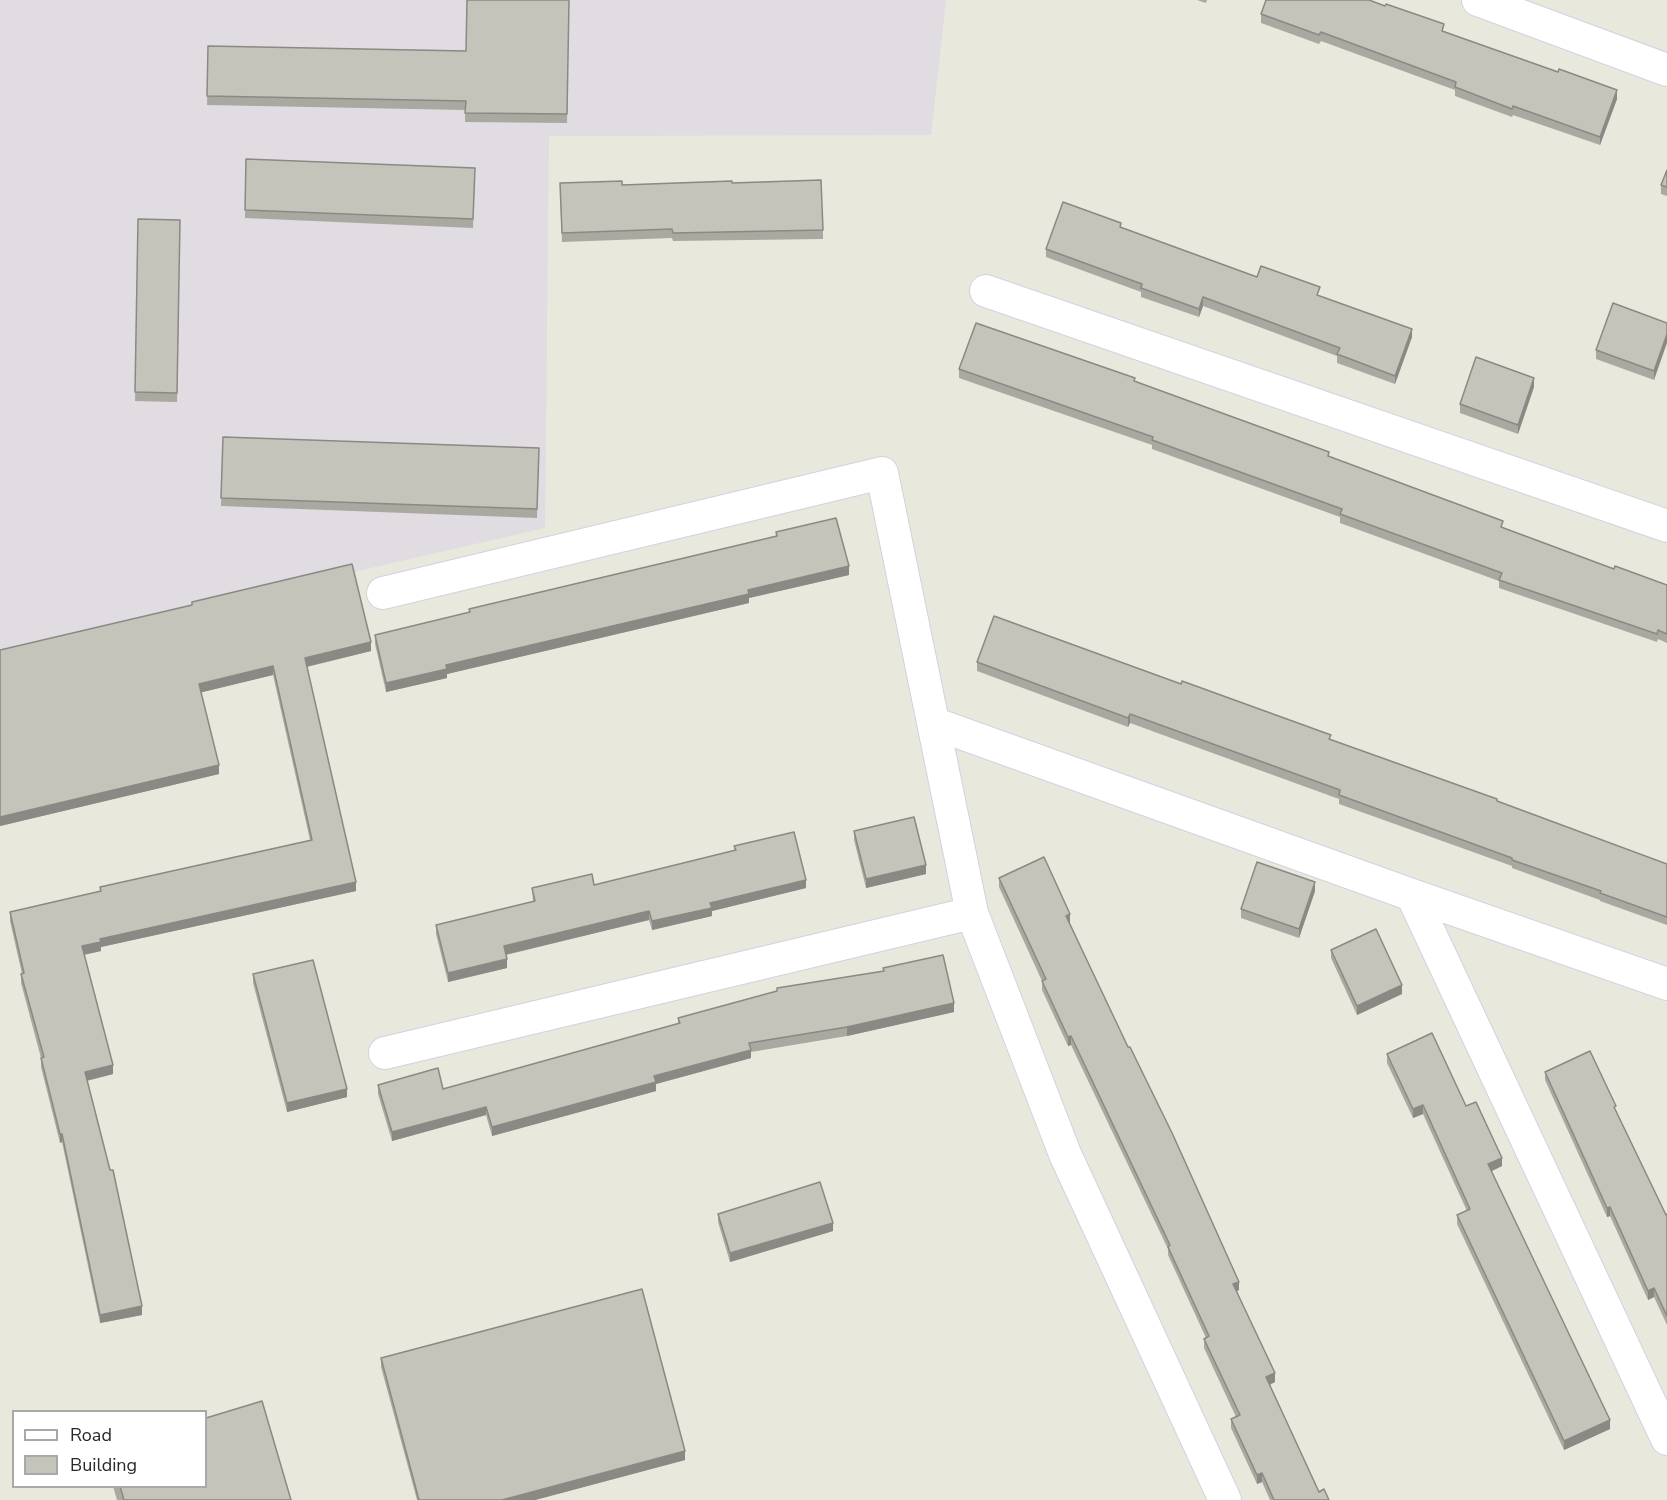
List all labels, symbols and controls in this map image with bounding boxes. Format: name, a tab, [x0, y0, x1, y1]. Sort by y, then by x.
legend	[12, 1410, 207, 1488]
text: Road	[70, 1423, 112, 1447]
text: Building	[70, 1453, 137, 1477]

